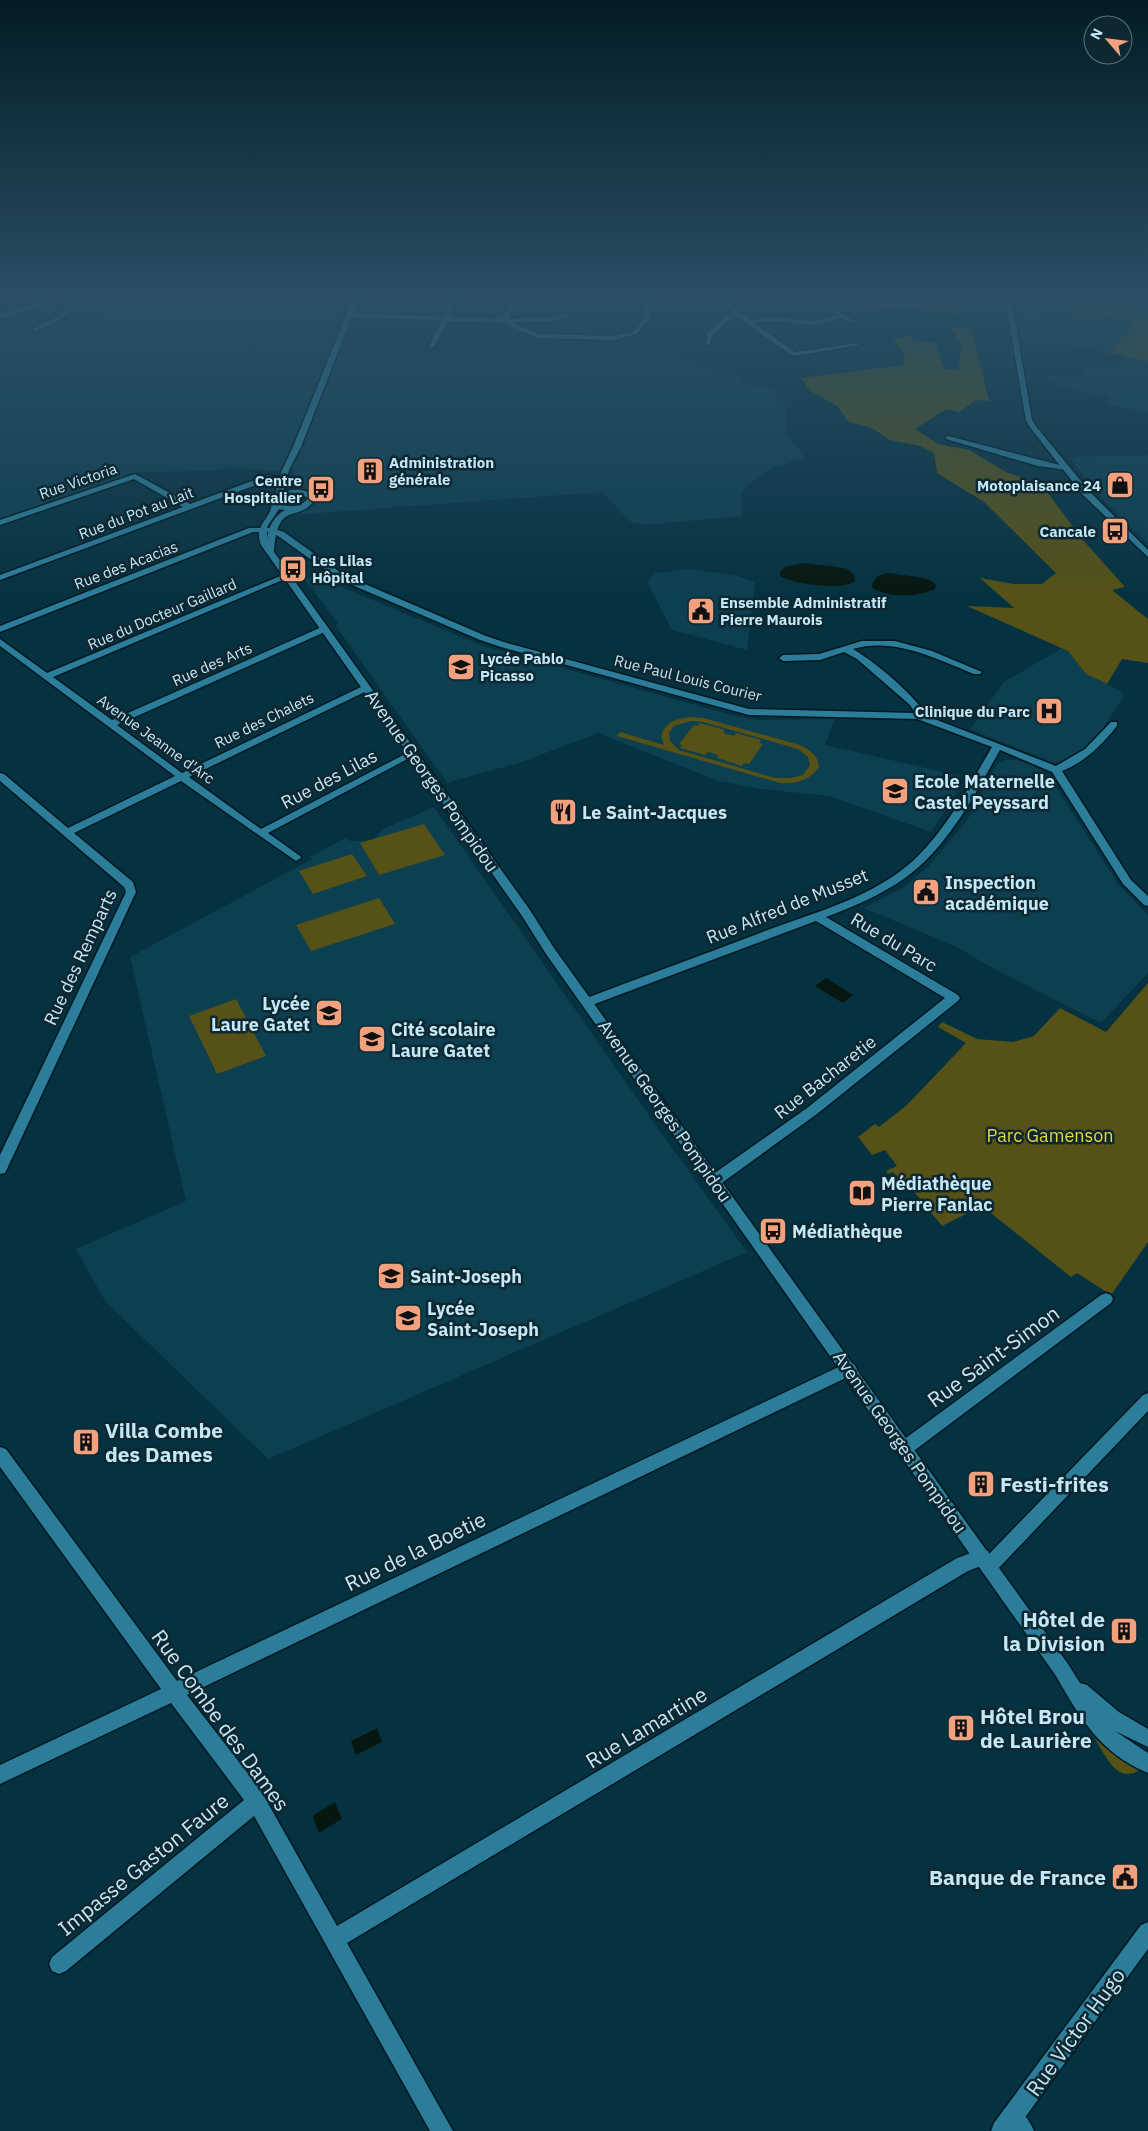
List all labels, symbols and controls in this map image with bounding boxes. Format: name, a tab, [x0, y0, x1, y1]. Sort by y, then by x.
north arrow	[1083, 15, 1133, 65]
text: N	[1086, 25, 1107, 43]
place label: Administration générale	[389, 453, 494, 489]
building icon: Administration générale	[355, 456, 385, 486]
street label: Rue Victoria	[37, 459, 119, 503]
shop icon: Motoplaisance 24	[1105, 470, 1135, 500]
place label: Centre Hospitalier	[224, 471, 302, 507]
bus stop icon: Centre Hospitalier	[306, 474, 336, 504]
place label: Motoplaisance 24	[977, 476, 1101, 495]
street label: Rue du Pot au Lait	[76, 482, 196, 544]
bus stop icon: Cancale	[1100, 516, 1130, 546]
place label: Cancale	[1039, 522, 1096, 541]
street label: Rue des Acacias	[71, 537, 181, 593]
place label: Les Lilas Hôpital	[312, 551, 373, 587]
bus stop icon: Les Lilas Hôpital	[278, 554, 308, 584]
street label: Rue du Docteur Gaillard	[85, 574, 239, 654]
place label: Ensemble Administratif Pierre Maurois	[720, 593, 887, 629]
public building icon: Ensemble Administratif Pierre Maurois	[686, 596, 716, 626]
street label: Rue des Arts	[169, 638, 255, 690]
place label: Lycée Pablo Picasso	[480, 649, 564, 685]
street label: Rue Paul Louis Courier	[612, 651, 764, 706]
school or university icon: Lycée Pablo Picasso	[446, 652, 476, 682]
street label: Avenue Georges Pompidou	[360, 685, 504, 877]
street label: Rue des Chalets	[211, 688, 317, 752]
street label: Avenue Jeanne d'Arc	[94, 690, 219, 788]
hospital icon: Clinique du Parc	[1034, 696, 1064, 726]
place label: Clinique du Parc	[915, 702, 1030, 721]
street label: Rue des Lilas	[277, 744, 381, 814]
place label: Ecole Maternelle Castel Peyssard	[914, 770, 1055, 814]
school or university icon: Ecole Maternelle Castel Peyssard	[880, 776, 910, 806]
restaurant icon: Le Saint-Jacques	[548, 797, 578, 827]
place label: Le Saint-Jacques	[582, 801, 727, 824]
street label: Rue Alfred de Musset	[703, 863, 871, 949]
place label: Inspection académique	[945, 871, 1049, 915]
public building icon: Inspection académique	[911, 877, 941, 907]
street label: Rue des Remparts	[38, 885, 122, 1029]
street label: Rue du Parc	[847, 907, 941, 977]
place label: Lycée Laure Gatet	[211, 992, 310, 1036]
school or university icon: Lycée Laure Gatet	[314, 998, 344, 1028]
street label: Avenue Georges Pompidou	[593, 1015, 737, 1207]
place label: Cité scolaire Laure Gatet	[391, 1018, 496, 1062]
school or university icon: Cité scolaire Laure Gatet	[357, 1024, 387, 1054]
street label: Rue Bacharetie	[769, 1030, 881, 1124]
park label: Parc Gamenson	[986, 1124, 1114, 1147]
place label: Médiathèque Pierre Fanlac	[881, 1172, 993, 1216]
library icon: Médiathèque Pierre Fanlac	[847, 1178, 877, 1208]
bus stop icon: Médiathèque	[758, 1216, 788, 1246]
place label: Médiathèque	[792, 1220, 903, 1243]
school or university icon: Saint-Joseph	[376, 1261, 406, 1291]
place label: Saint-Joseph	[410, 1265, 522, 1288]
place label: Lycée Saint-Joseph	[427, 1297, 539, 1341]
street label: Rue Saint-Simon	[921, 1299, 1065, 1413]
school or university icon: Lycée Saint-Joseph	[393, 1303, 423, 1333]
street label: Avenue Georges Pompidou	[828, 1346, 972, 1538]
place label: Villa Combe des Dames	[105, 1416, 223, 1468]
building icon: Villa Combe des Dames	[71, 1427, 101, 1457]
building icon: Festi-frites	[966, 1469, 996, 1499]
place label: Festi-frites	[1000, 1470, 1109, 1498]
street label: Rue de la Boetie	[340, 1505, 490, 1597]
place label: Hôtel de la Division	[1003, 1605, 1105, 1657]
building icon: Hôtel de la Division	[1109, 1616, 1139, 1646]
street label: Rue Combe des Dames	[146, 1624, 296, 1816]
street label: Rue Lamartine	[580, 1680, 712, 1774]
place label: Hôtel Brou de Laurière	[980, 1702, 1092, 1754]
building icon: Hôtel Brou de Laurière	[946, 1713, 976, 1743]
street label: Impasse Gaston Faure	[52, 1786, 234, 1942]
public building icon: Banque de France	[1110, 1862, 1140, 1892]
place label: Banque de France	[929, 1863, 1106, 1891]
street label: Rue Victor Hugo	[1019, 1962, 1131, 2102]

